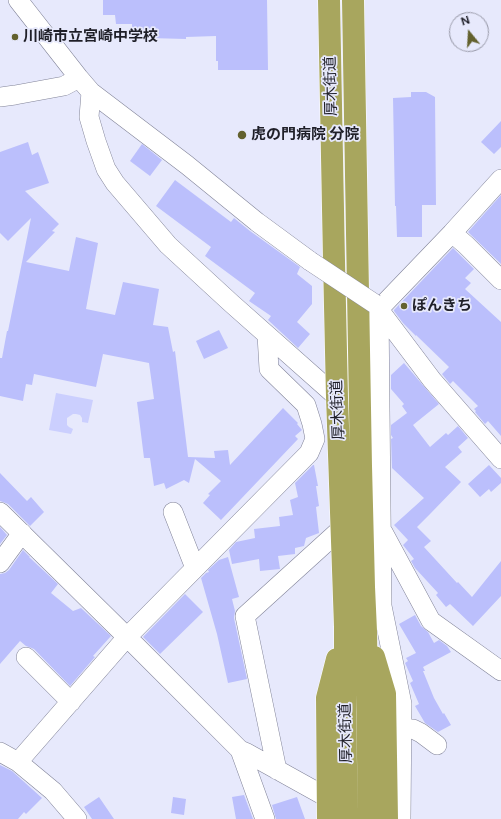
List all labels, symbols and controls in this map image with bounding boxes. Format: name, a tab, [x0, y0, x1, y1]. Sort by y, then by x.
north arrow	[449, 12, 489, 52]
text: N	[459, 14, 471, 29]
place label: 川崎市立宮崎中学校	[23, 28, 158, 46]
marker: 川崎市立宮崎中学校	[10, 32, 20, 42]
street label: 厚木街道	[321, 56, 341, 116]
place label: 虎の門病院 分院	[251, 126, 360, 144]
marker: 虎の門病院 分院	[236, 129, 248, 141]
place label: ぽんきち	[412, 297, 472, 315]
marker: ぽんきち	[399, 301, 409, 311]
street label: 厚木街道	[328, 380, 348, 440]
street label: 厚木街道	[336, 703, 356, 763]

